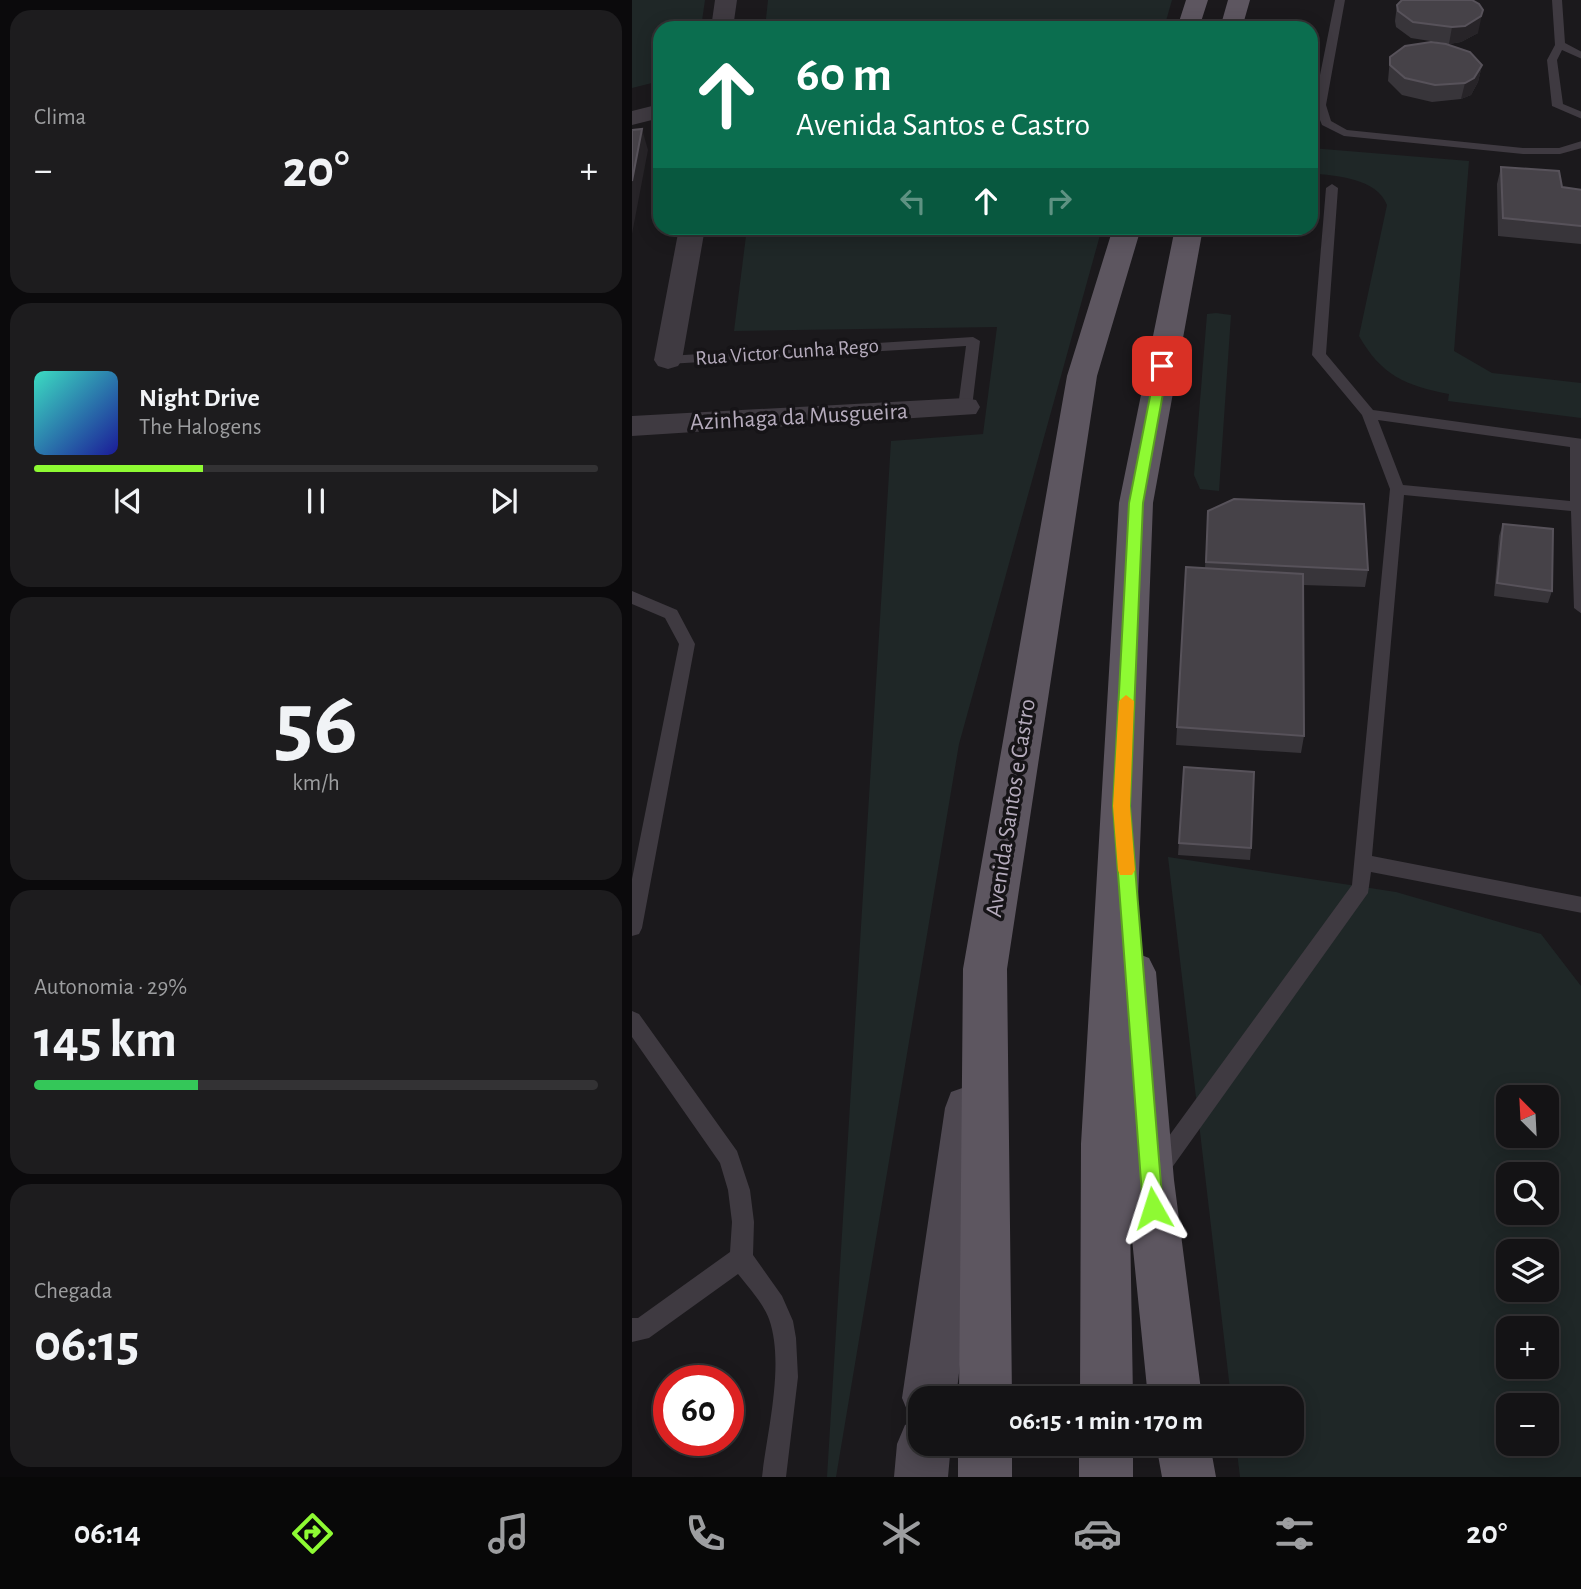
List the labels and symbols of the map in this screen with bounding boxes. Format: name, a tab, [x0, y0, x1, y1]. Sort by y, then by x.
street label: Rua Victor Cunha Rego	[695, 335, 879, 369]
pin	[1132, 336, 1192, 396]
street label: Azinhaga da Musgueira	[689, 399, 909, 435]
street label: Avenida Santos e Castro	[982, 697, 1040, 919]
north arrow	[1496, 1085, 1560, 1148]
position arrow	[1116, 1171, 1190, 1245]
speed limit sign: 60	[653, 1365, 744, 1456]

